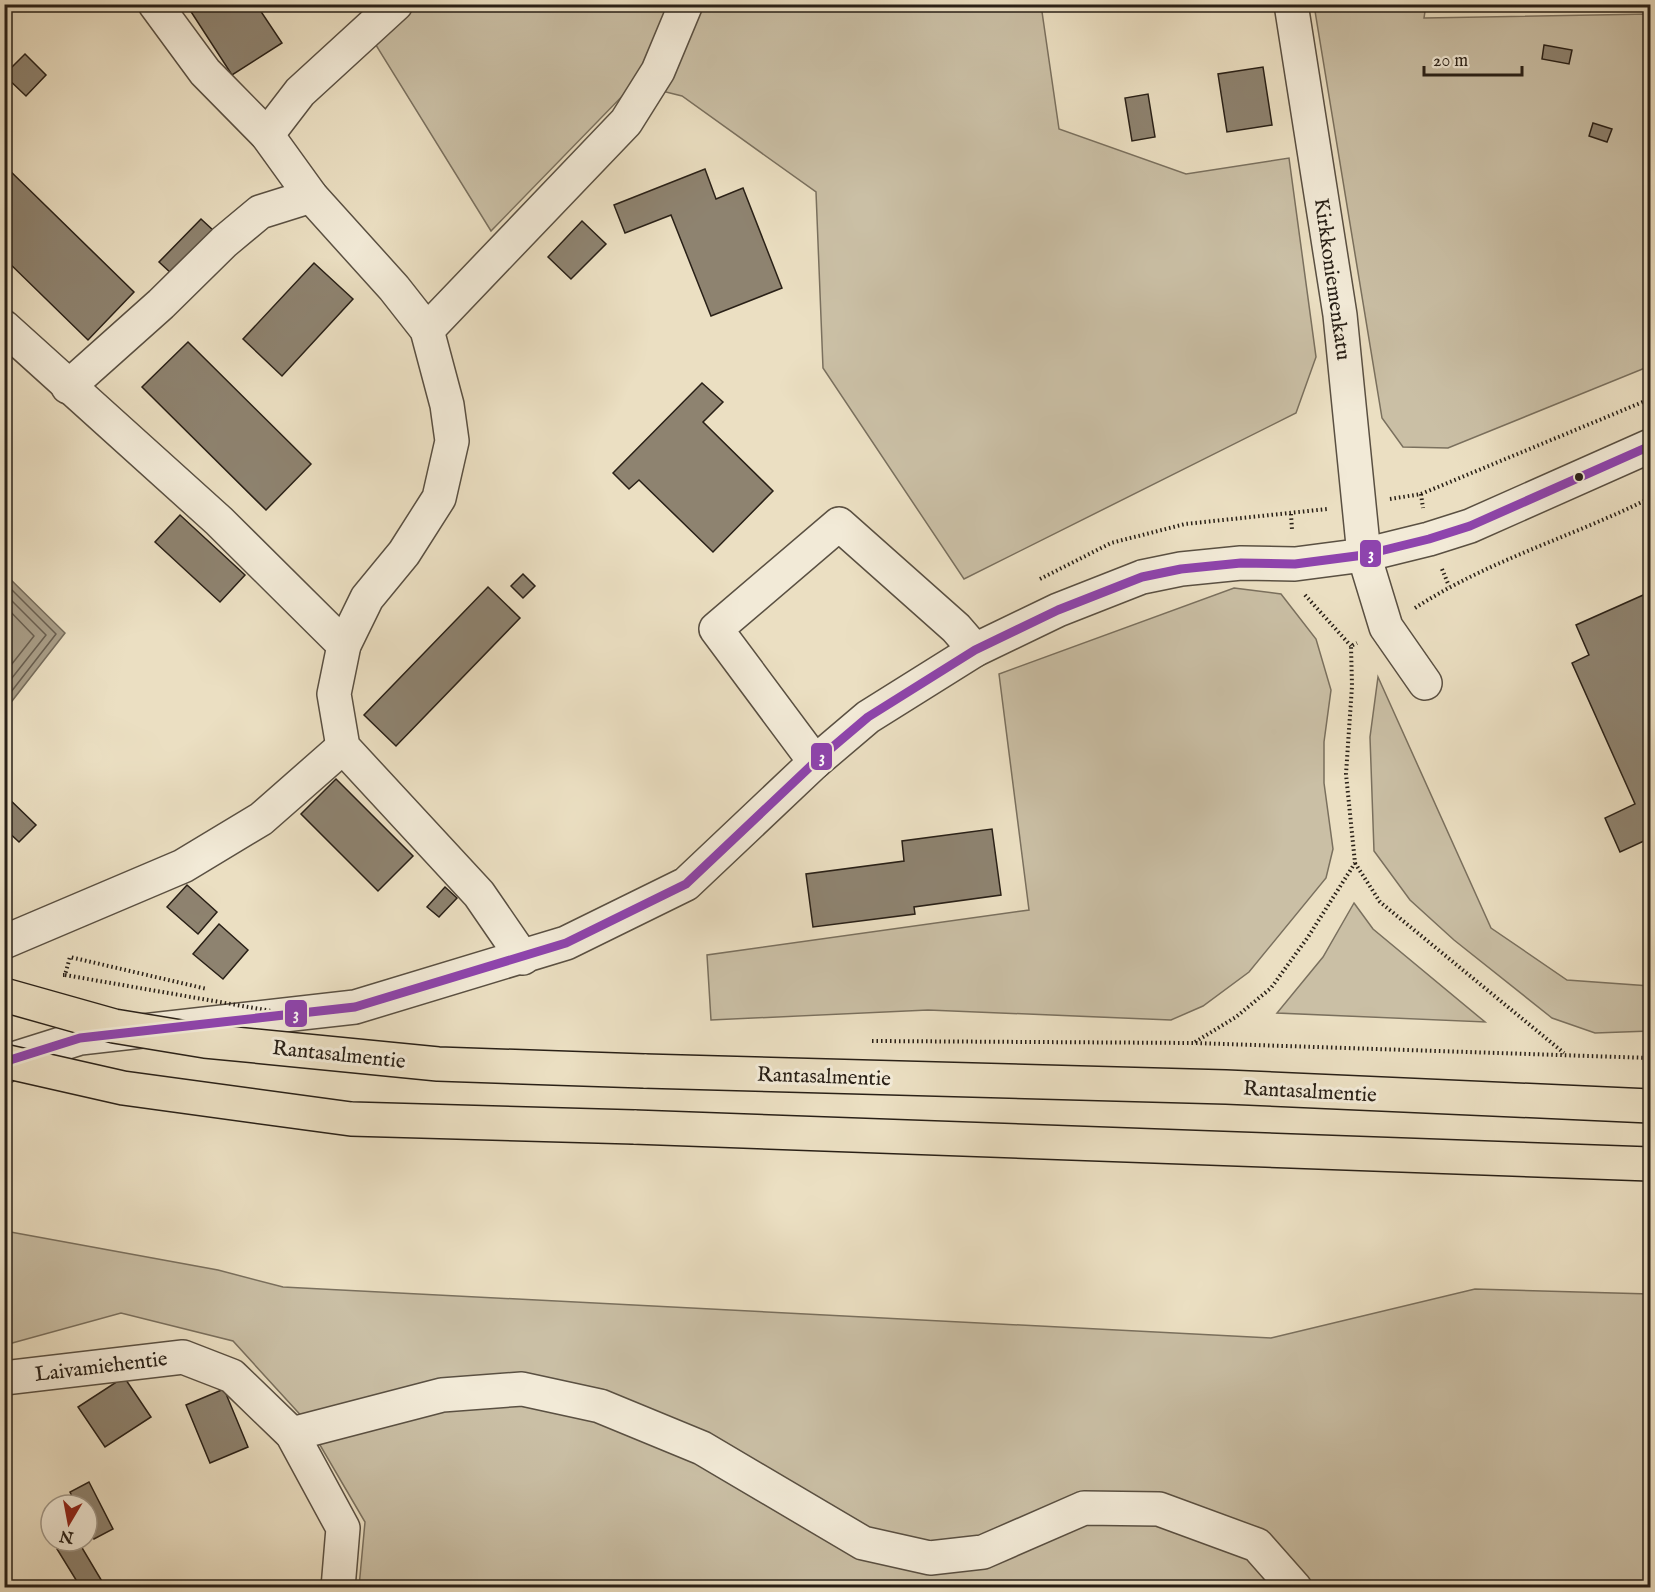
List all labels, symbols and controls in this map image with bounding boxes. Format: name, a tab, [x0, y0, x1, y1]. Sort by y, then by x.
scale bar	[1424, 39, 1522, 77]
text: 20 m	[1433, 50, 1468, 73]
street label: Kirkkoniemenkatu	[1307, 196, 1356, 362]
unlabelled marker	[1573, 471, 1585, 483]
line badge: 3	[1359, 539, 1382, 568]
text: 3	[1368, 545, 1374, 565]
line badge: 3	[810, 742, 833, 771]
text: 3	[819, 748, 825, 768]
line badge: 3	[284, 999, 308, 1028]
text: 3	[293, 1005, 299, 1025]
street label: Rantasalmentie	[271, 1035, 407, 1076]
street label: Rantasalmentie	[757, 1062, 892, 1093]
street label: Rantasalmentie	[1242, 1076, 1378, 1110]
street label: Laivamiehentie	[33, 1346, 169, 1389]
north arrow	[39, 1493, 99, 1553]
text: N	[58, 1525, 76, 1547]

